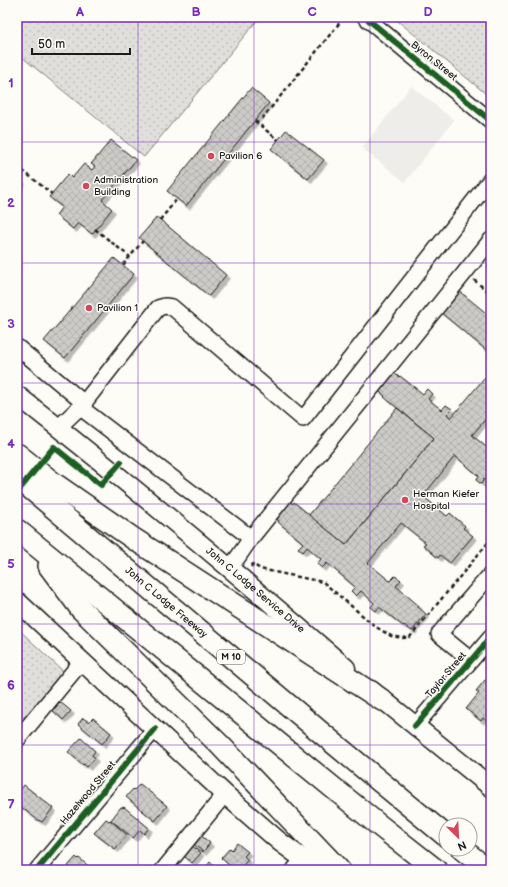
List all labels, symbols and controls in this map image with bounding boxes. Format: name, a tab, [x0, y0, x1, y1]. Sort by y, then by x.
text: A	[75, 4, 84, 20]
text: B	[191, 4, 201, 20]
text: C	[307, 4, 317, 20]
text: D	[423, 4, 433, 20]
scale bar	[32, 30, 130, 56]
text: 50 m	[38, 37, 65, 52]
street label: Byron Street	[408, 39, 460, 83]
text: 1	[8, 75, 14, 91]
place label: Pavilion 6	[219, 150, 262, 162]
marker: Pavilion 6	[206, 151, 216, 161]
place label: Administration Building	[94, 174, 158, 198]
marker: Administration Building	[81, 181, 91, 191]
text: 2	[7, 195, 15, 211]
place label: Pavilion 1	[97, 302, 138, 314]
marker: Pavilion 1	[84, 303, 94, 313]
text: 3	[7, 316, 15, 332]
text: 4	[7, 436, 15, 452]
place label: Herman Kiefer Hospital	[413, 488, 479, 512]
marker: Herman Kiefer Hospital	[400, 495, 410, 505]
street label: John C Lodge Service Drive	[203, 545, 307, 635]
text: 5	[7, 556, 15, 572]
street label: John C Lodge Freeway	[123, 564, 210, 641]
street label: Taylor Street	[423, 649, 469, 701]
road number: M 10	[217, 650, 245, 664]
text: 6	[7, 677, 15, 693]
street label: Hazelwood Street	[58, 759, 118, 827]
text: 7	[7, 797, 15, 813]
north arrow	[438, 817, 478, 857]
text: N	[455, 838, 468, 853]

